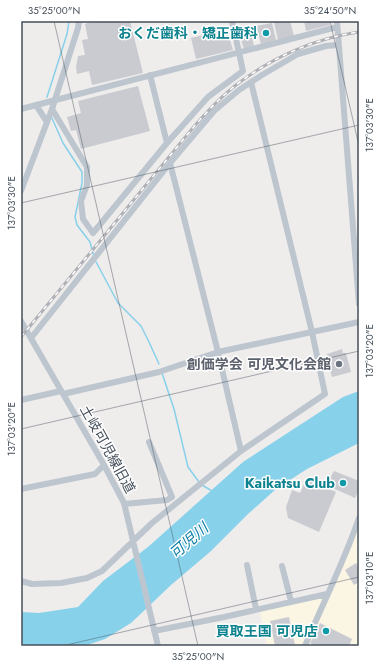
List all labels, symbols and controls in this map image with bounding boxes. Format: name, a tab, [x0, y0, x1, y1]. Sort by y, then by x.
text: 35°25'00"N	[28, 3, 80, 18]
text: 35°24'50"N	[304, 3, 356, 18]
place label: おくだ歯科・矯正歯科	[118, 23, 258, 43]
marker: おくだ歯科・矯正歯科	[261, 28, 271, 38]
text: 137°03'30"E	[362, 98, 377, 152]
text: 137°03'30"E	[4, 176, 19, 230]
text: 137°03'20"E	[362, 324, 377, 378]
place label: 創価学会 可児文化会館	[187, 354, 331, 374]
marker: 創価学会 可児文化会館	[334, 359, 344, 369]
street label: 土岐可児線旧道	[75, 401, 141, 497]
text: 137°03'20"E	[4, 402, 19, 456]
place label: Kaikatsu Club	[245, 473, 335, 493]
marker: Kaikatsu Club	[338, 478, 348, 488]
water label: 可児川	[165, 517, 215, 564]
text: 137°03'10"E	[362, 552, 377, 604]
place label: 買取王国 可児店	[216, 621, 318, 641]
marker: 買取王国 可児店	[321, 626, 331, 636]
text: 35°25'00"N	[172, 649, 224, 664]

